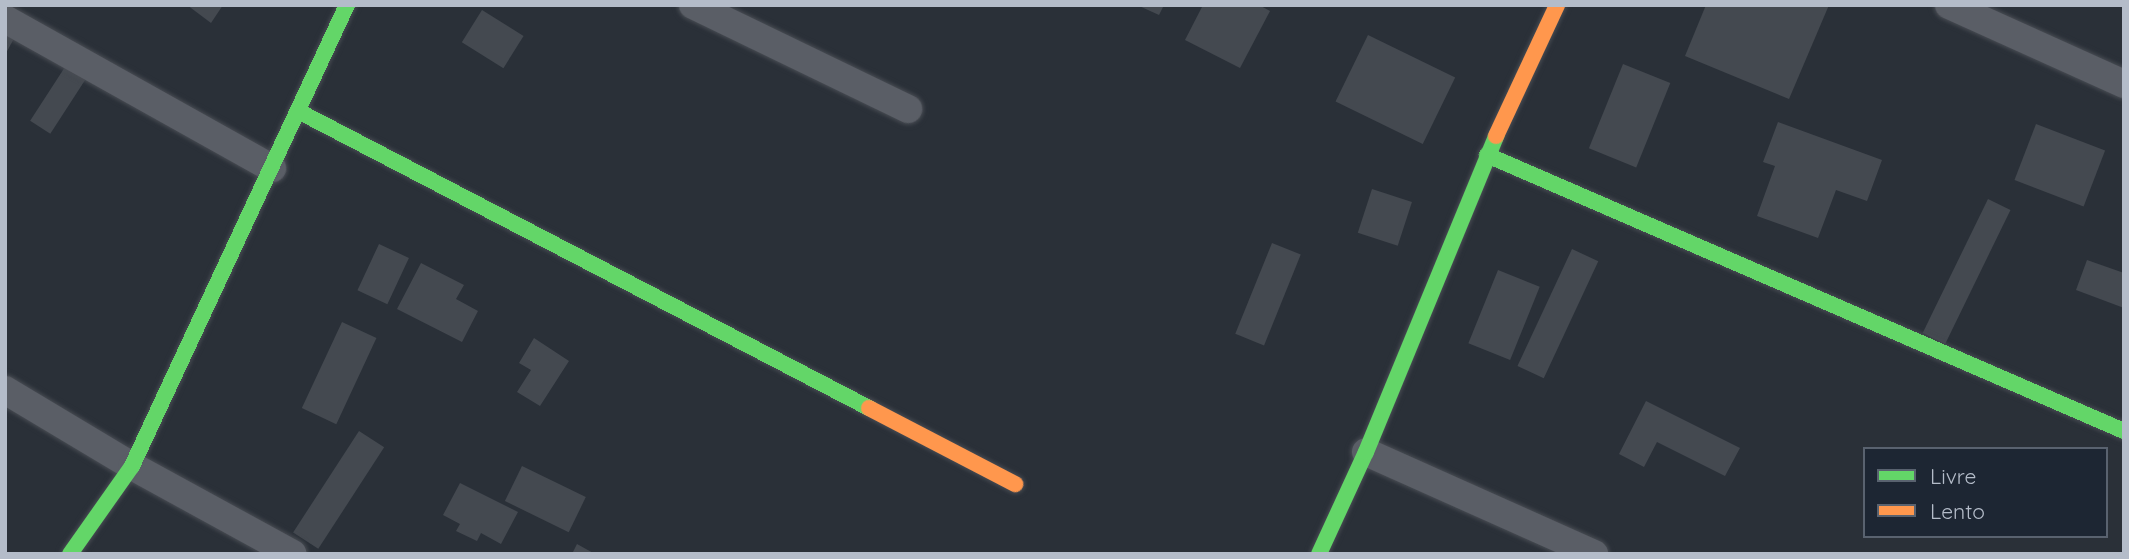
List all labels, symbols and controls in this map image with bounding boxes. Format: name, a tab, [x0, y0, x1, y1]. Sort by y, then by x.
legend	[1863, 447, 2108, 538]
text: Livre	[1930, 463, 1976, 489]
text: Lento	[1930, 498, 1985, 524]

